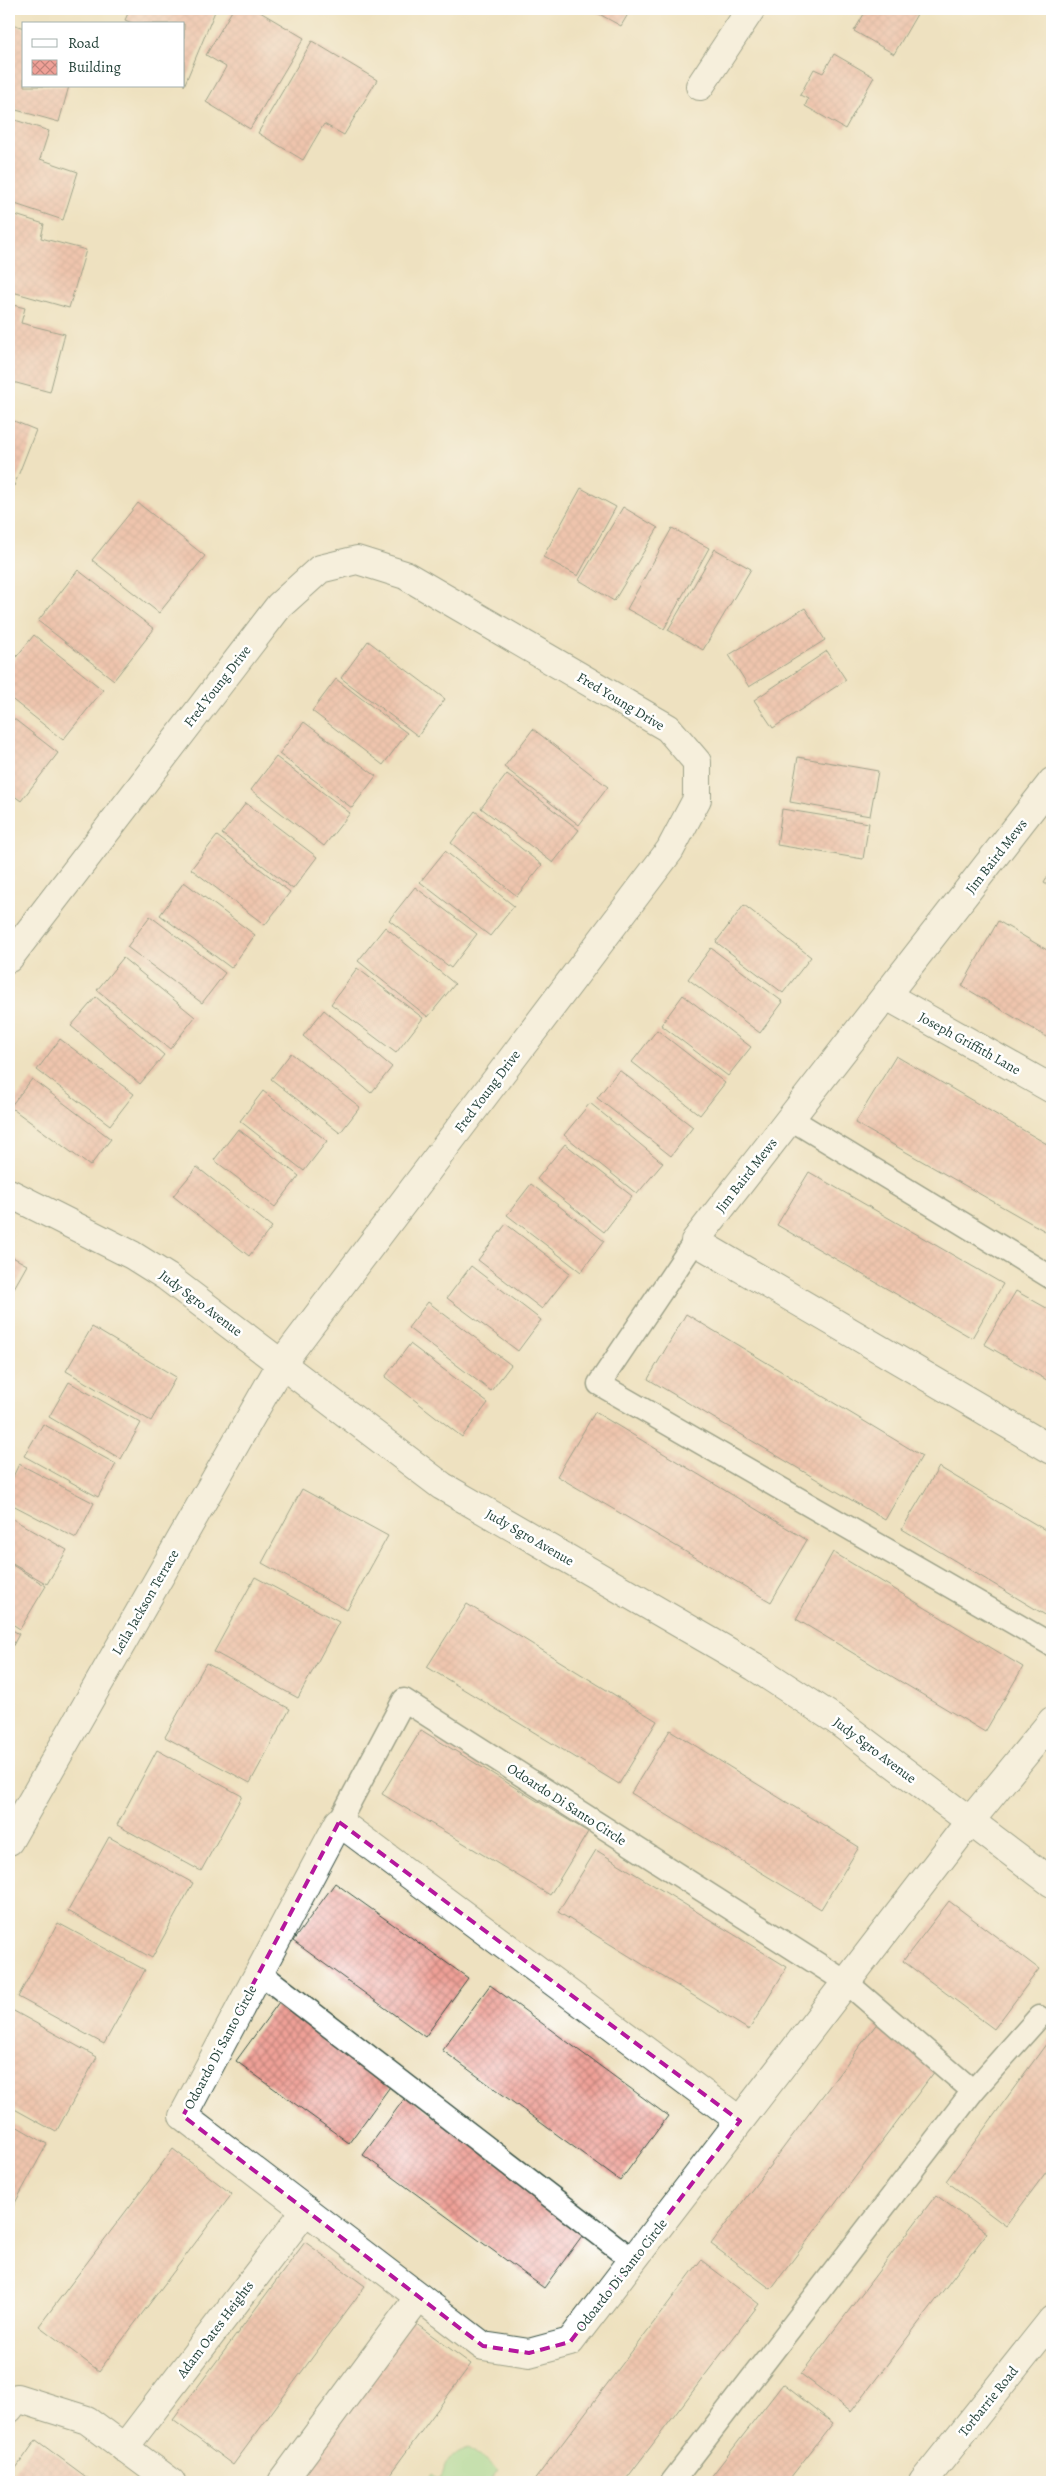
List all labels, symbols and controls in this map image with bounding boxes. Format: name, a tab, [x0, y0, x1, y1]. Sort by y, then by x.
legend	[22, 22, 185, 88]
text: Road	[68, 33, 100, 53]
text: Building	[68, 57, 121, 77]
street label: Fred Young Drive	[179, 641, 255, 731]
street label: Fred Young Drive	[573, 668, 668, 735]
street label: Jim Baird Mews	[961, 815, 1032, 898]
street label: Joseph Griffith Lane	[915, 1008, 1024, 1079]
street label: Fred Young Drive	[450, 1046, 525, 1137]
street label: Jim Baird Mews	[711, 1134, 782, 1217]
street label: Judy Sgro Avenue	[155, 1266, 246, 1341]
street label: Judy Sgro Avenue	[482, 1504, 578, 1571]
street label: Leila Jackson Terrace	[107, 1546, 183, 1658]
street label: Judy Sgro Avenue	[829, 1713, 920, 1788]
street label: Odoardo Di Santo Circle	[503, 1759, 630, 1850]
street label: Odoardo Di Santo Circle	[179, 1982, 261, 2113]
street label: Odoardo Di Santo Circle	[571, 2215, 672, 2336]
street label: Adam Oates Heights	[172, 2277, 258, 2383]
street label: Torbarrie Road	[954, 2362, 1023, 2441]

